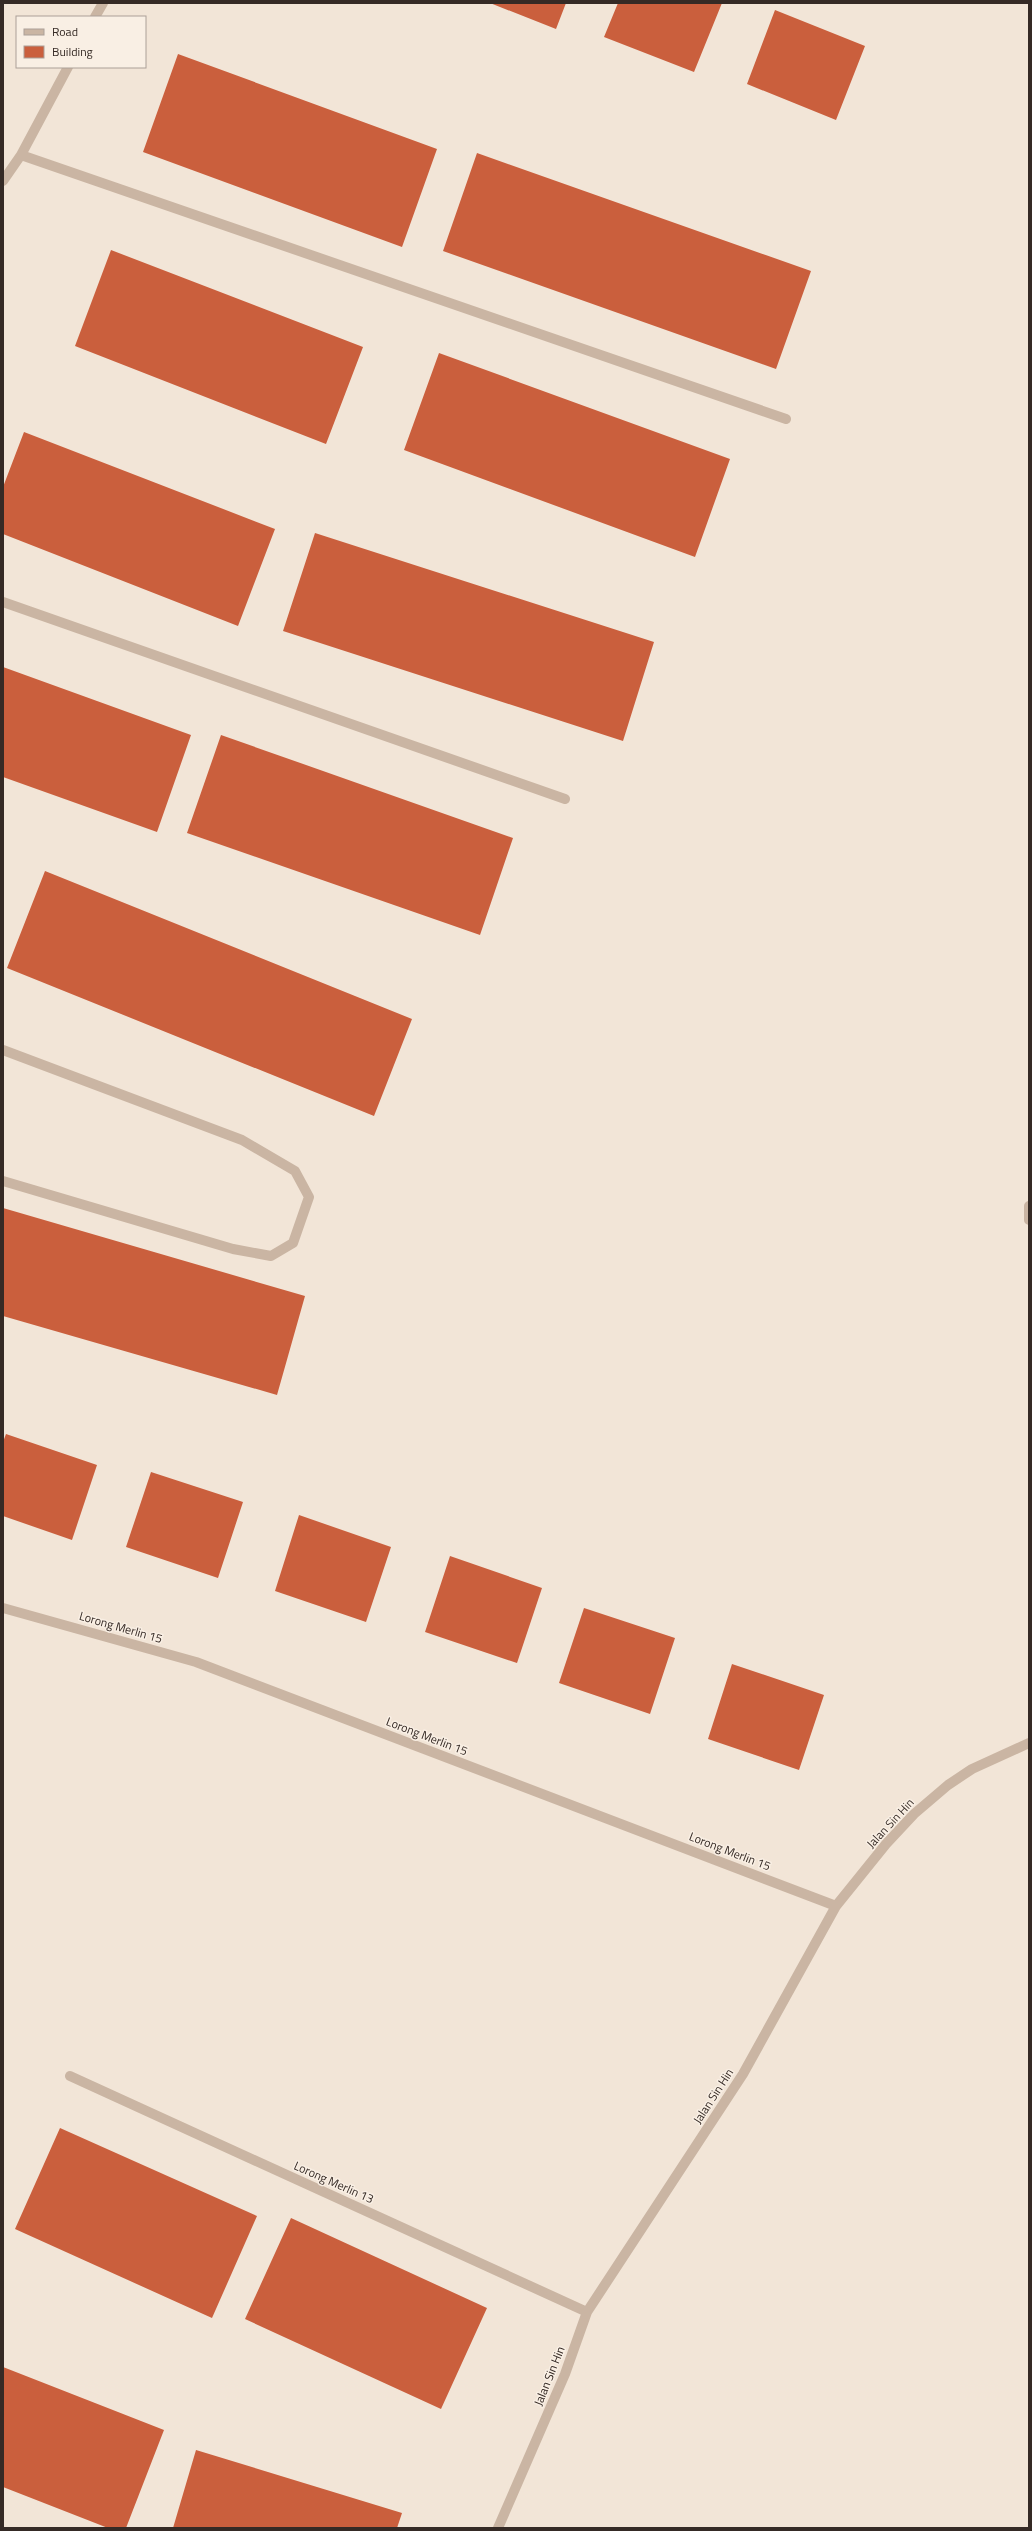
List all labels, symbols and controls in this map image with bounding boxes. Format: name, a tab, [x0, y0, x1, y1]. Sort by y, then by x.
legend	[16, 16, 146, 68]
text: Road	[52, 22, 78, 41]
text: Building	[52, 42, 93, 61]
street label: Lorong Merlin 15	[77, 1606, 165, 1648]
street label: Lorong Merlin 15	[384, 1712, 471, 1760]
street label: Jalan Sin Hin	[862, 1794, 918, 1852]
street label: Lorong Merlin 15	[687, 1827, 774, 1875]
street label: Jalan Sin Hin	[688, 2065, 738, 2127]
street label: Lorong Merlin 13	[291, 2156, 377, 2208]
street label: Jalan Sin Hin	[528, 2343, 570, 2409]

